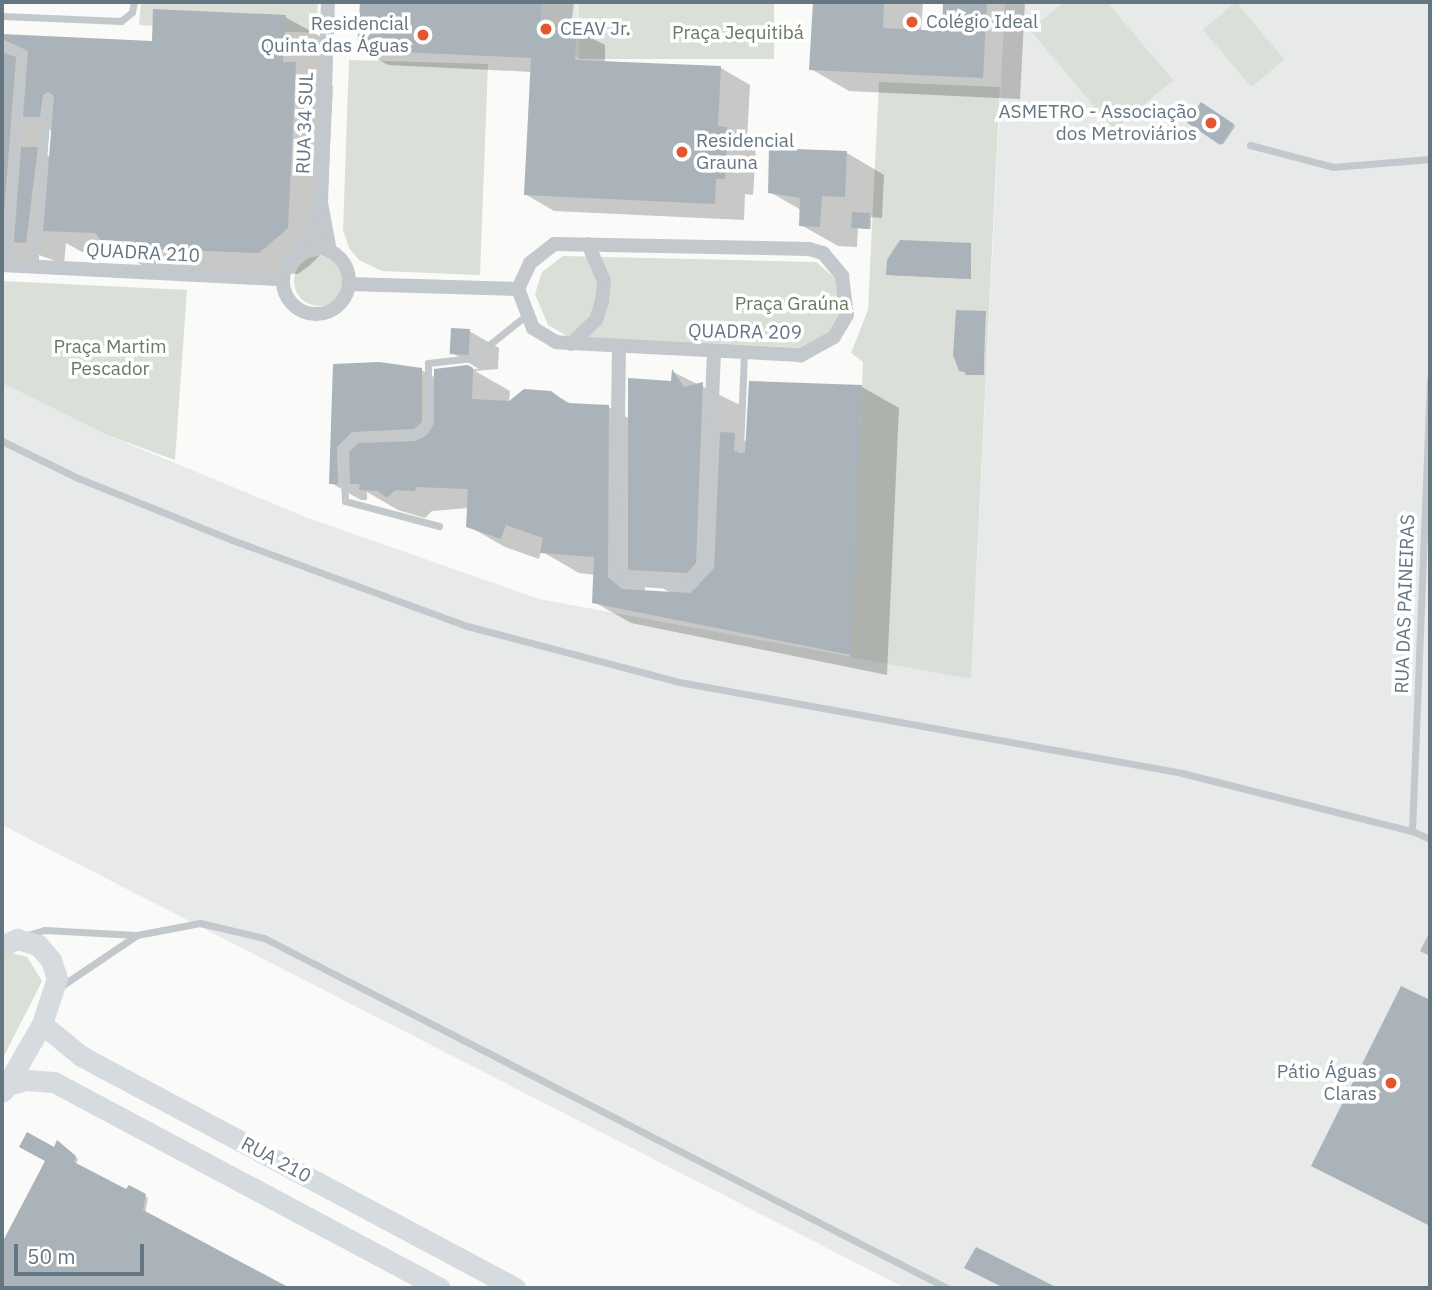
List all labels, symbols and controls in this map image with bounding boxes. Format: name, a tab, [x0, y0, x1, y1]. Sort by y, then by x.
place label: Colégio Ideal	[926, 11, 1038, 33]
place label: Residencial Quinta das Águas	[261, 13, 409, 57]
marker: Colégio Ideal	[904, 14, 920, 30]
place label: CEAV Jr.	[560, 18, 631, 40]
marker: CEAV Jr.	[538, 21, 554, 37]
park label: Praça Jequitibá	[672, 22, 804, 44]
marker: Residencial Quinta das Águas	[415, 27, 431, 43]
street label: RUA 34 SUL	[292, 72, 318, 174]
place label: ASMETRO - Associação dos Metroviários	[998, 101, 1197, 145]
marker: ASMETRO - Associação dos Metroviários	[1203, 115, 1219, 131]
place label: Residencial Grauna	[696, 130, 794, 174]
marker: Residencial Grauna	[674, 144, 690, 160]
street label: QUADRA 210	[85, 239, 201, 267]
park label: Praça Graúna	[735, 293, 849, 315]
street label: QUADRA 209	[688, 320, 802, 344]
park label: Praça Martim Pescador	[53, 336, 167, 380]
street label: RUA DAS PAINEIRAS	[1390, 514, 1420, 694]
place label: Pátio Águas Claras	[1277, 1061, 1377, 1105]
marker: Pátio Águas Claras	[1383, 1075, 1399, 1091]
street label: RUA 210	[237, 1132, 315, 1188]
scale bar	[18, 1230, 147, 1274]
text: 50 m	[27, 1242, 76, 1270]

